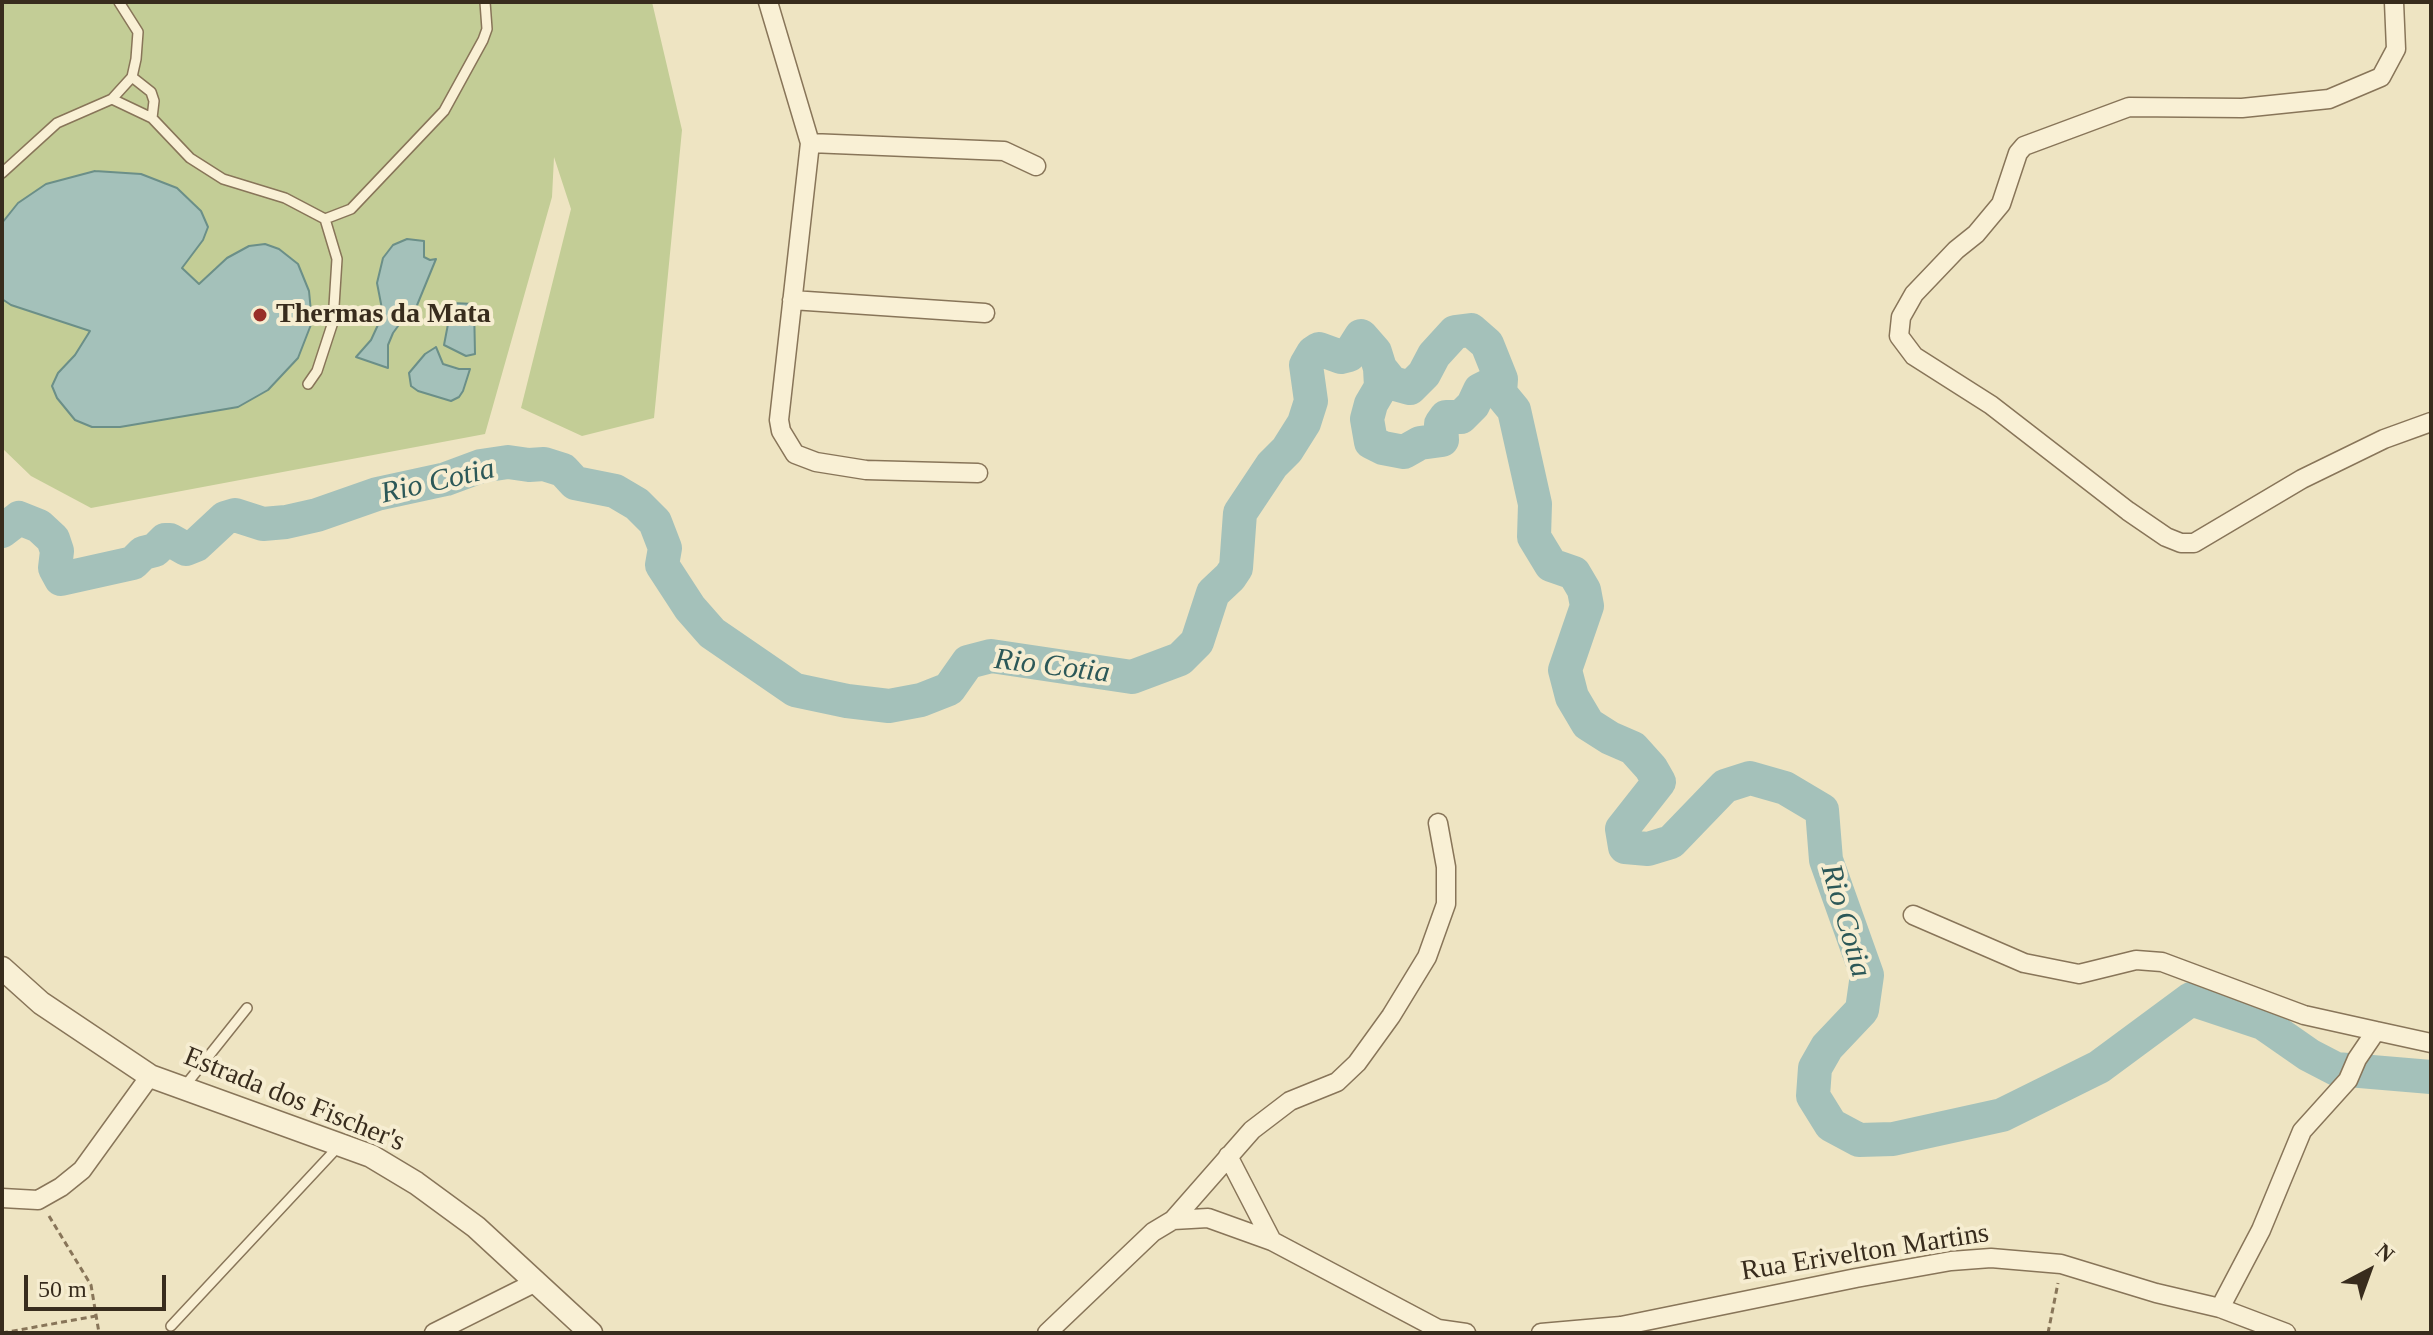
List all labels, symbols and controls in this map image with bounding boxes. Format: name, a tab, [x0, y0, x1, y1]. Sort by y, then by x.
place label: Thermas da Mata	[276, 298, 491, 332]
marker: Thermas da Mata	[251, 306, 269, 324]
water label: Rio Cotia	[378, 451, 498, 513]
water label: Rio Cotia	[992, 642, 1112, 692]
water label: Rio Cotia	[1812, 860, 1878, 982]
street label: Estrada dos Fischer's	[179, 1040, 409, 1160]
street label: Rua Erivelton Martins	[1739, 1217, 1991, 1289]
north arrow	[2329, 1231, 2409, 1311]
text: N	[2371, 1238, 2399, 1267]
scale bar	[28, 1259, 170, 1309]
text: 50 m	[38, 1276, 87, 1302]

